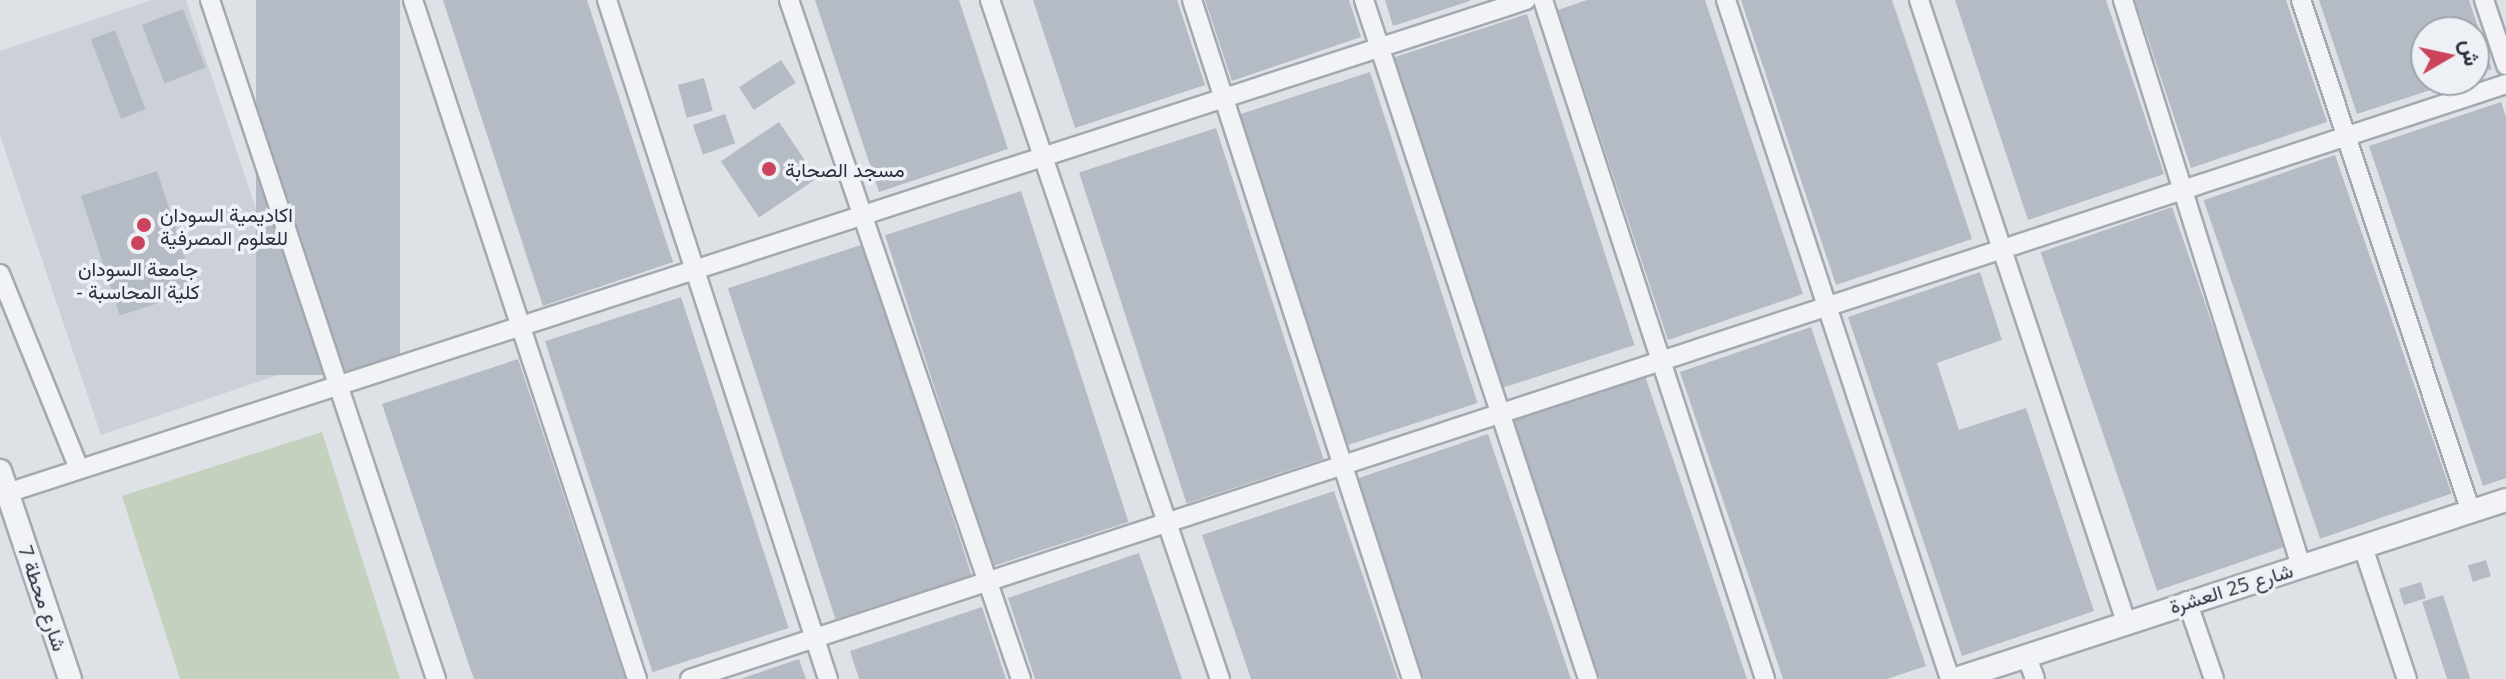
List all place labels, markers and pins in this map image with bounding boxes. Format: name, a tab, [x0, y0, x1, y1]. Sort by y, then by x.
place label: مسجد الصحابة	[785, 157, 905, 181]
marker: مسجد الصحابة	[760, 160, 778, 178]
place label: اكاديمية السودان للعلوم المصرفية	[160, 202, 293, 249]
marker: اكاديمية السودان للعلوم المصرفية	[135, 216, 153, 234]
marker: جامعة السودان - كلية المحاسبة	[129, 234, 147, 252]
place label: جامعة السودان - كلية المحاسبة	[76, 256, 200, 303]

